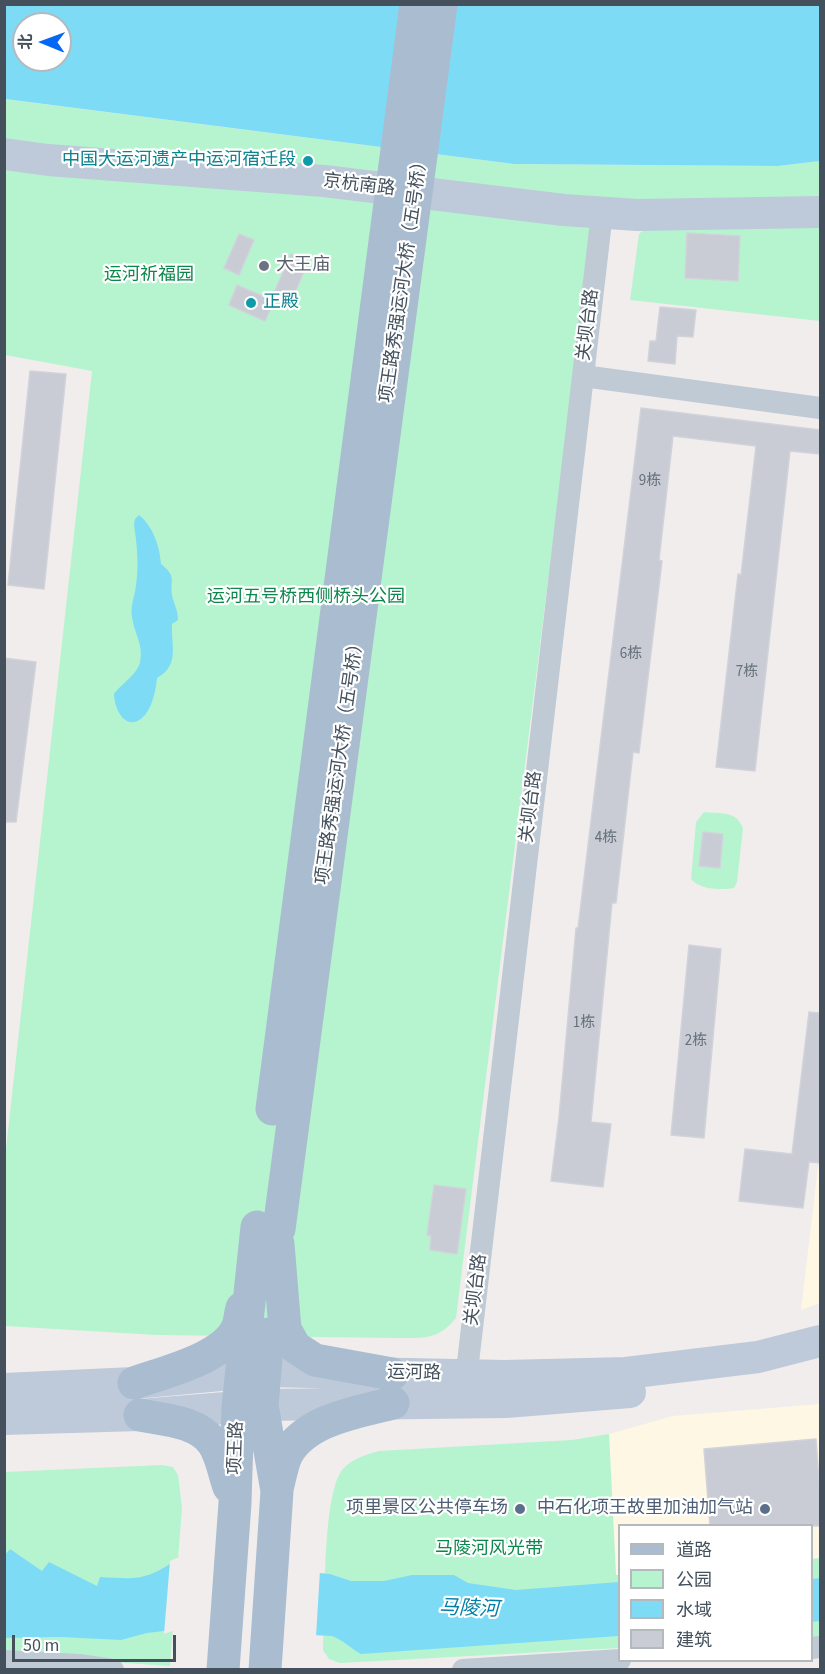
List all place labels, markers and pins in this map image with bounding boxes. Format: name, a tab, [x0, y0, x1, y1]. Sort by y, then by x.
place label: 中国大运河遗产中运河宿迁段	[62, 150, 296, 172]
marker: 中国大运河遗产中运河宿迁段	[301, 154, 315, 168]
place label: 大王庙	[276, 255, 330, 277]
marker: 大王庙	[257, 259, 271, 273]
place label: 正殿	[263, 292, 299, 314]
marker: 正殿	[244, 296, 258, 310]
place label: 项里景区公共停车场	[346, 1498, 508, 1520]
place label: 中石化项王故里加油加气站	[537, 1498, 753, 1520]
marker: 项里景区公共停车场	[513, 1502, 527, 1516]
marker: 中石化项王故里加油加气站	[758, 1502, 772, 1516]

